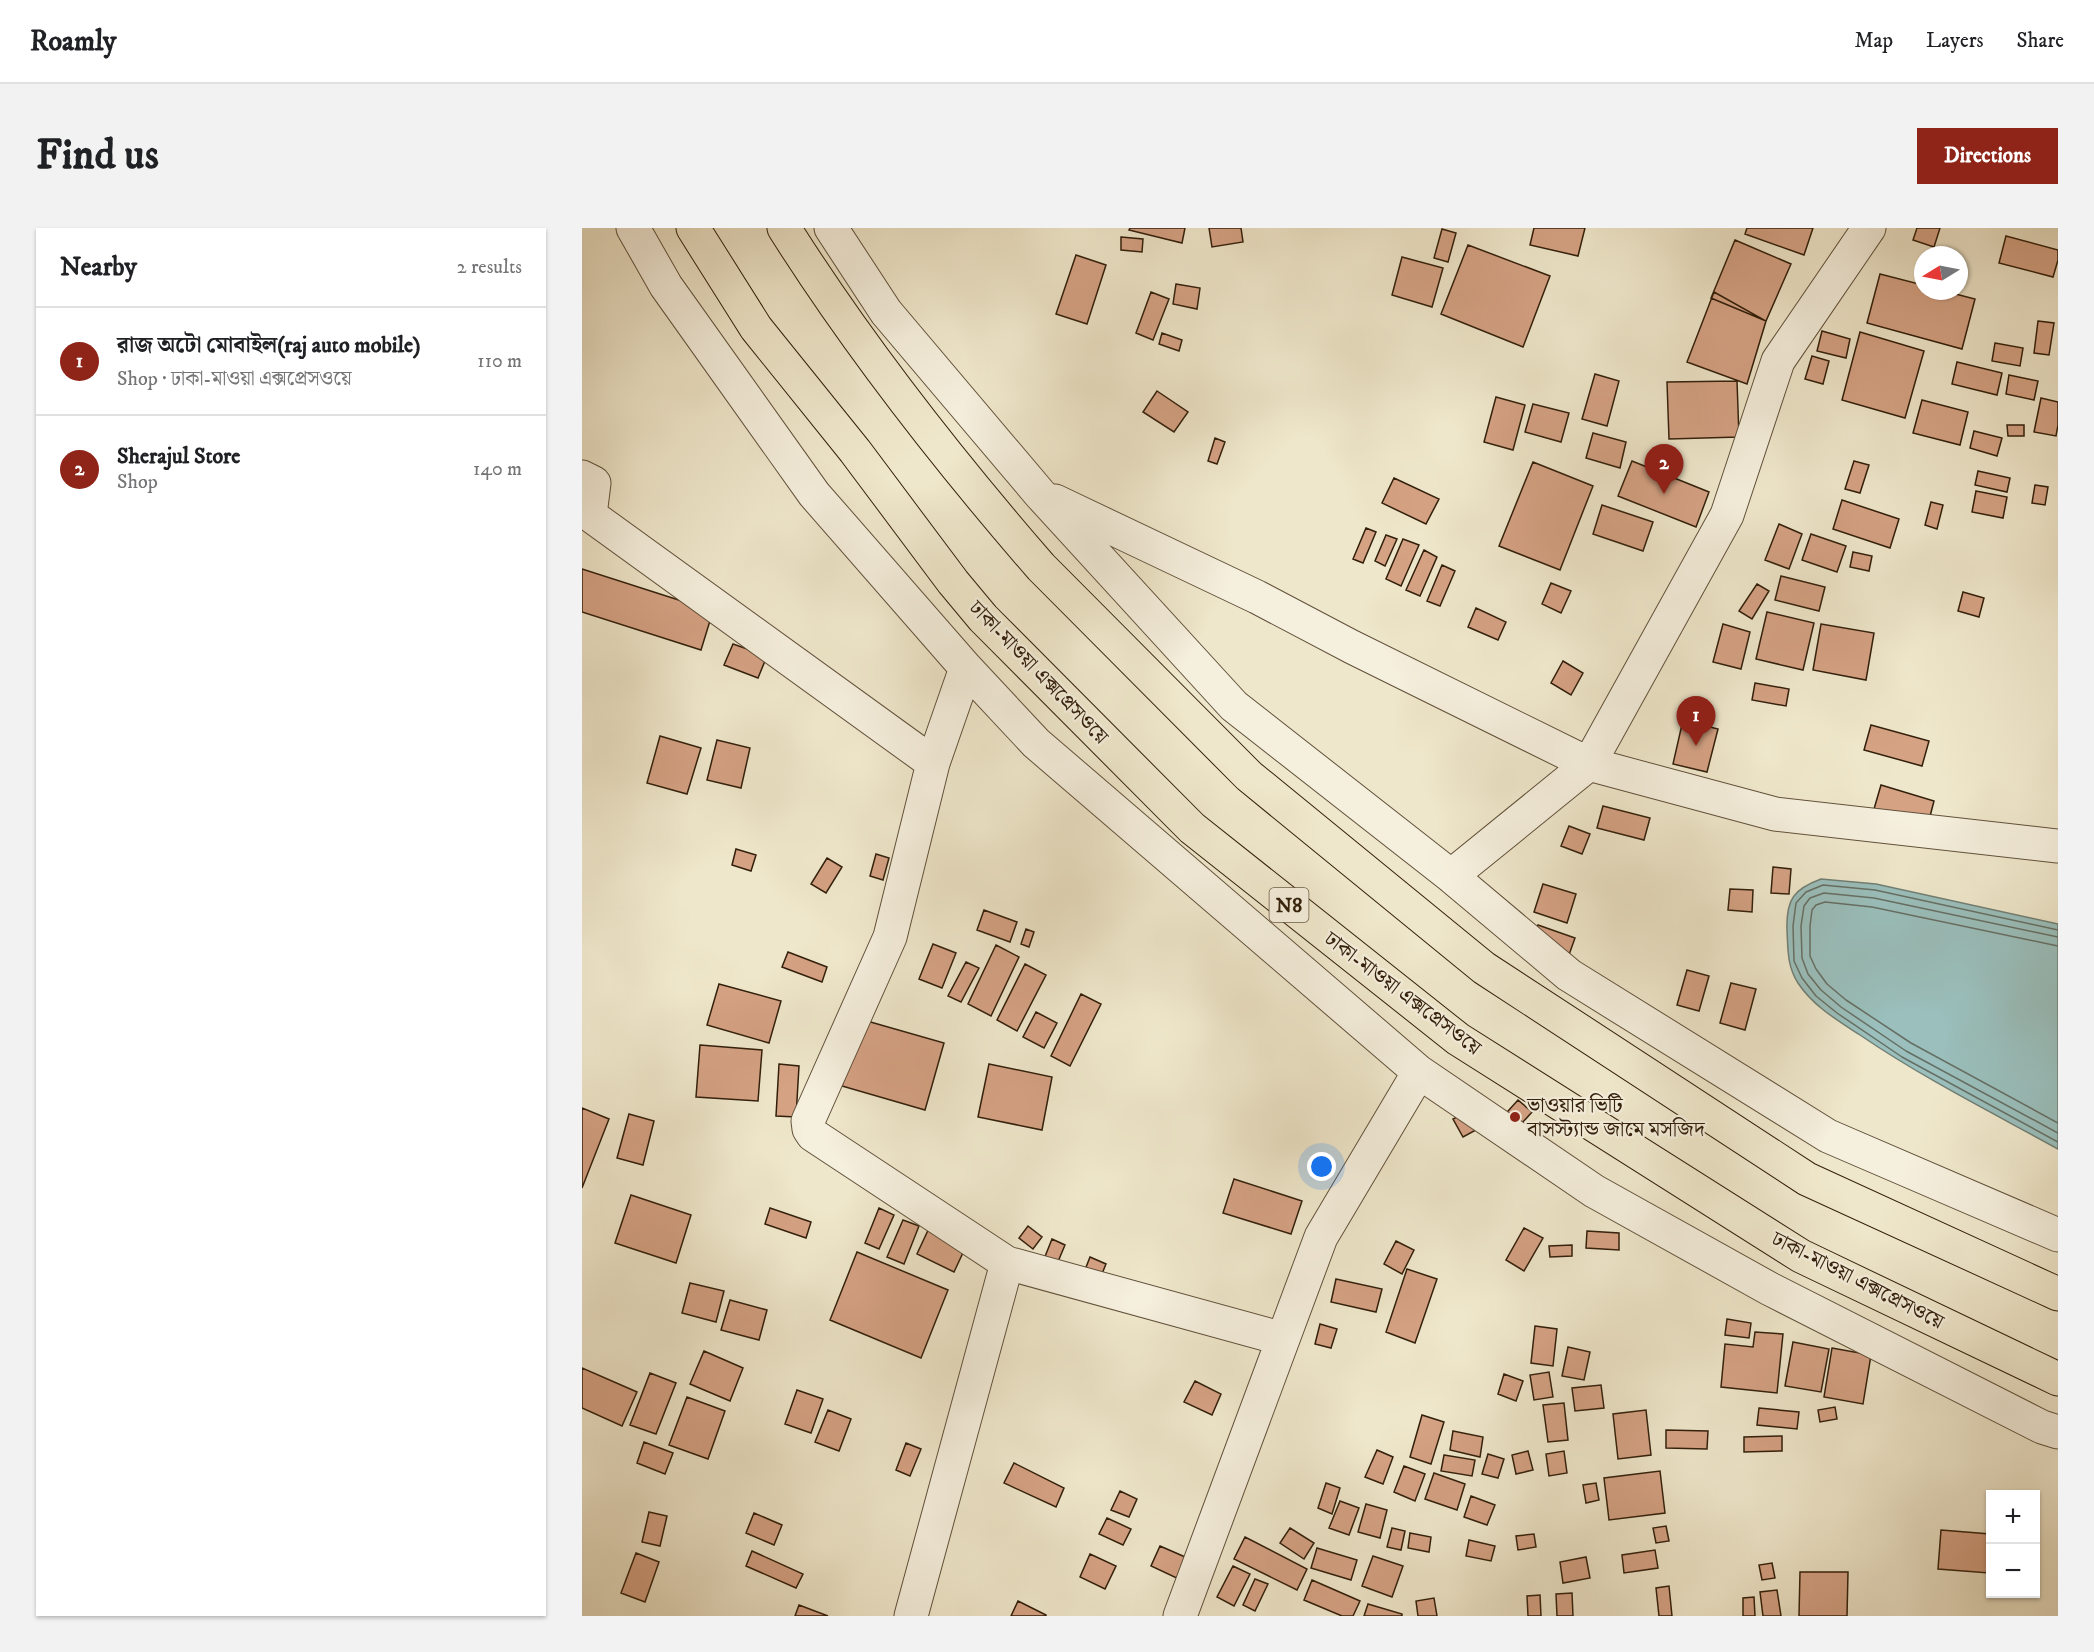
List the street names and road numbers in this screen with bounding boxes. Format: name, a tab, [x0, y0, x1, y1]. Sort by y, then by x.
street label: ঢাকা-মাওয়া এক্সপ্রেসওয়ে	[962, 595, 1114, 750]
road number: N8	[1270, 888, 1308, 922]
street label: ঢাকা-মাওয়া এক্সপ্রেসওয়ে	[1318, 926, 1487, 1062]
street label: ঢাকা-মাওয়া এক্সপ্রেসওয়ে	[1766, 1226, 1949, 1336]

